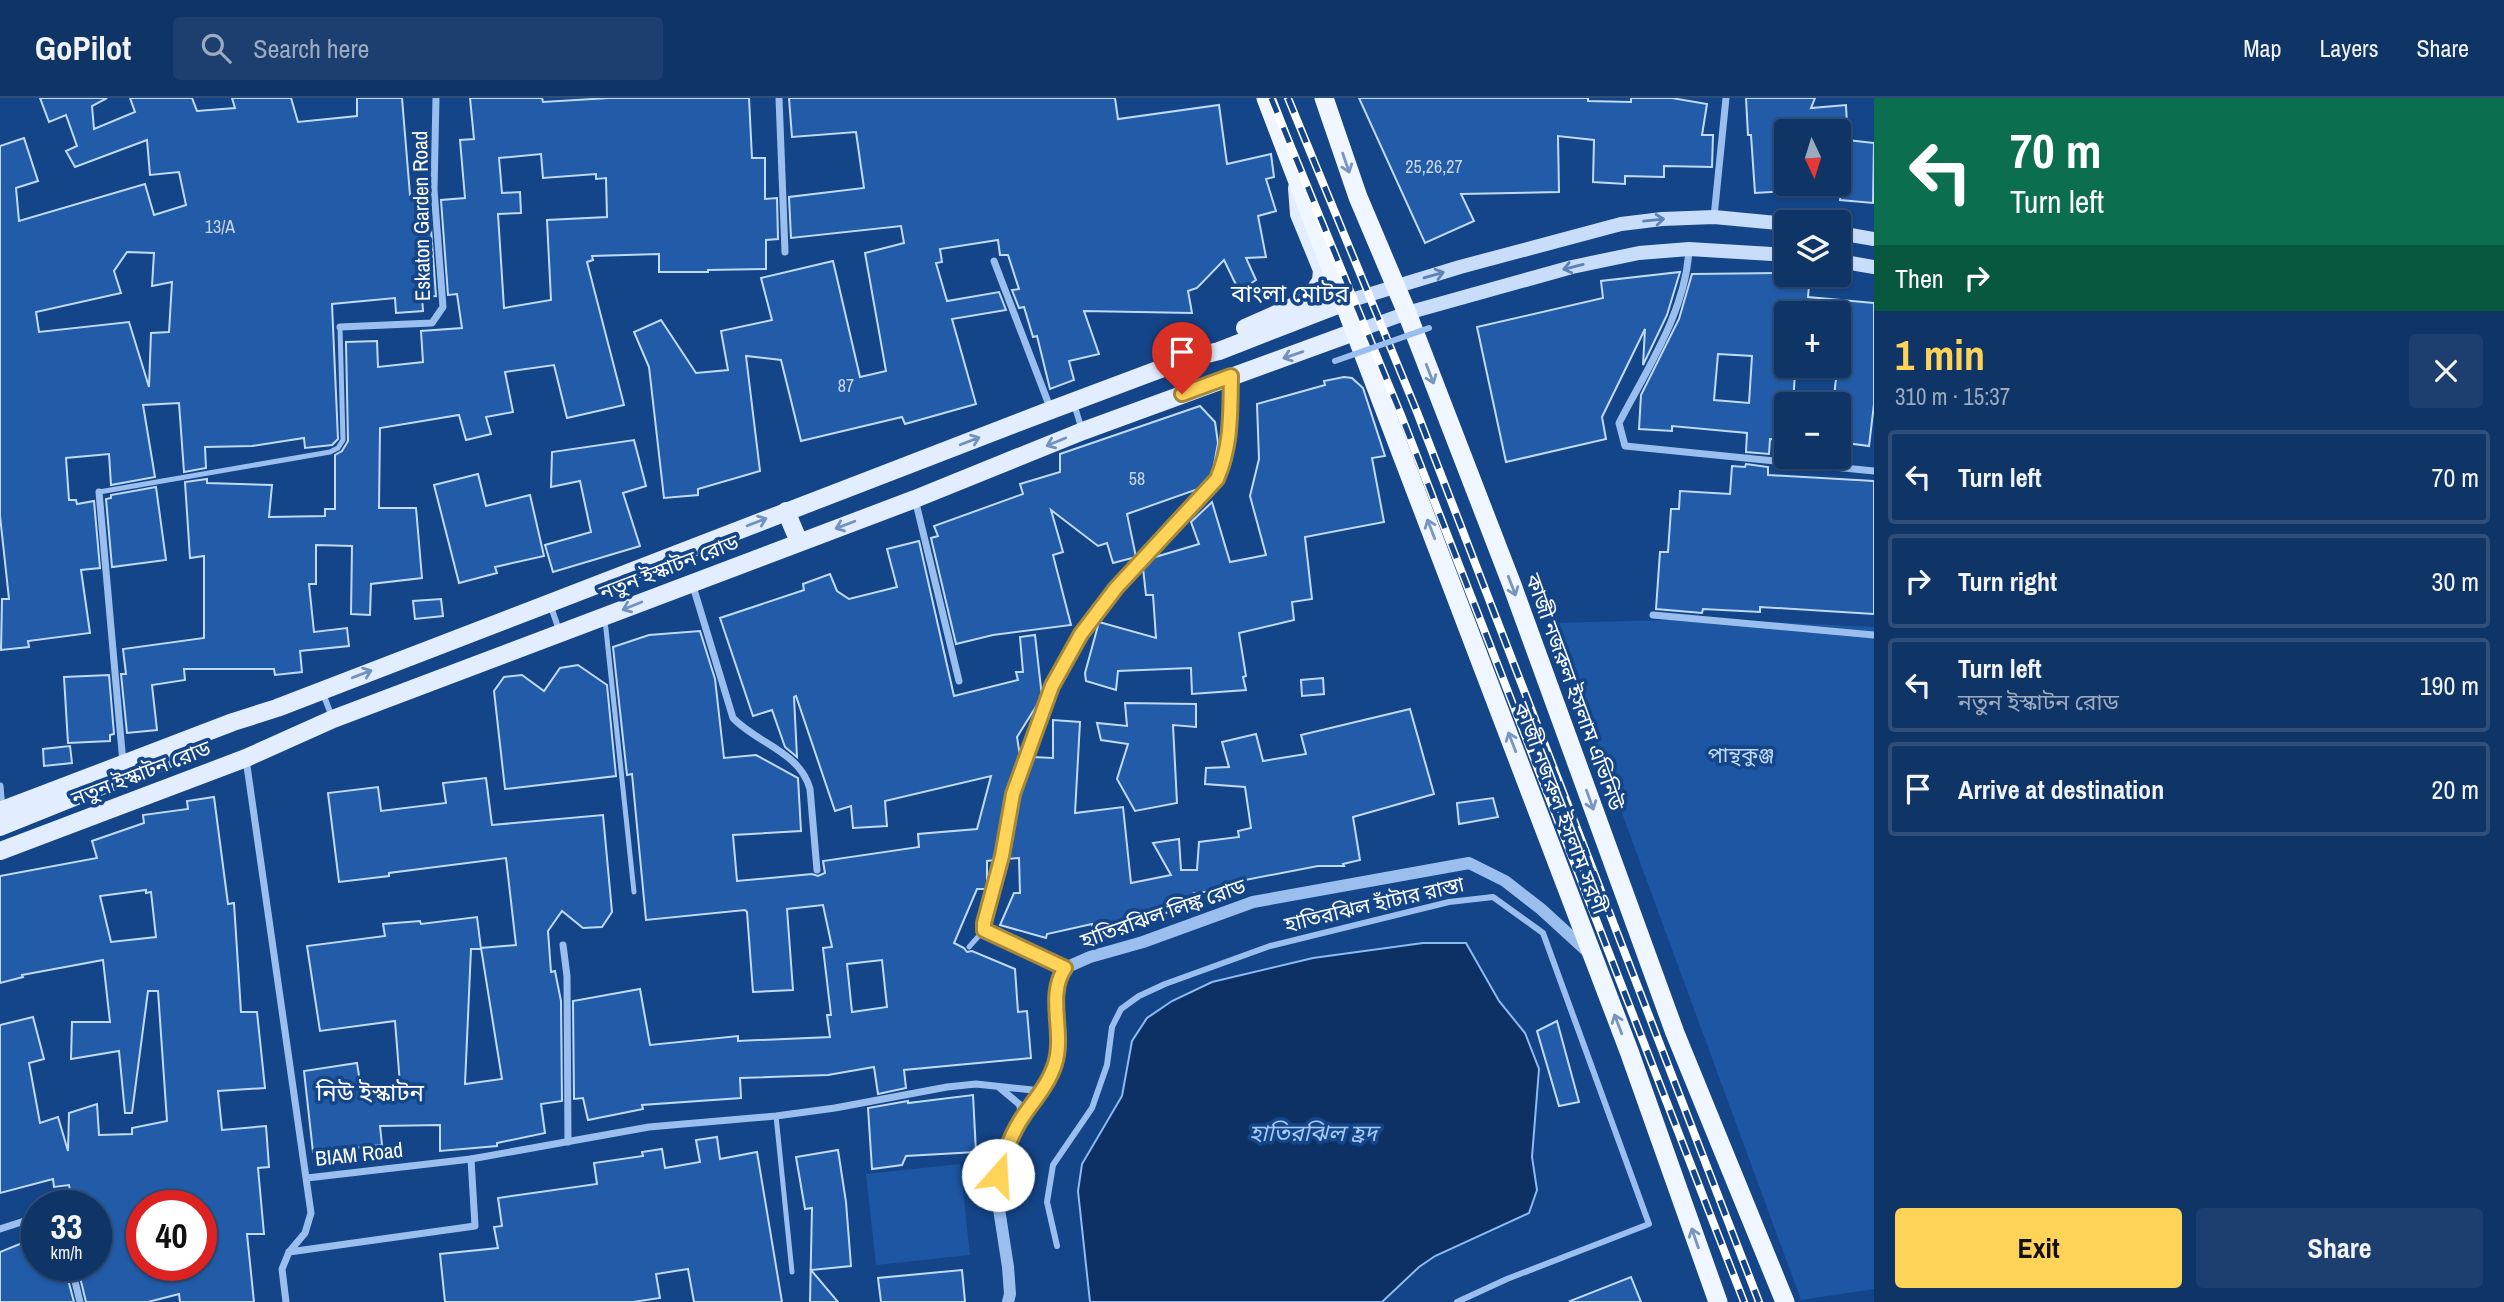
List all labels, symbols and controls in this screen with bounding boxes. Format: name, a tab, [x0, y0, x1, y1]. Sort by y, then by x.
search box	[173, 17, 663, 80]
text: GoPilot	[35, 26, 131, 70]
icon: search	[197, 29, 235, 67]
text: Search here	[253, 31, 369, 66]
text: Map	[2243, 32, 2281, 64]
text: Layers	[2319, 32, 2378, 64]
text: Share	[2416, 32, 2469, 64]
text: 70 m	[2010, 117, 2102, 183]
north arrow	[1774, 119, 1852, 196]
map controls	[1774, 119, 1851, 469]
icon: left	[1895, 126, 1986, 217]
street label: Eskaton Garden Road	[405, 131, 437, 301]
one-way arrow	[1341, 151, 1353, 173]
house number: 25,26,27	[1405, 154, 1463, 179]
text: Turn left	[2010, 180, 2104, 223]
button: layers	[1774, 210, 1851, 287]
one-way arrow	[1643, 213, 1665, 226]
house number: 13/A	[205, 214, 235, 239]
icon: right	[1958, 259, 1996, 297]
one-way arrow	[1562, 261, 1585, 274]
text: Then	[1895, 261, 1944, 296]
one-way arrow	[1423, 268, 1445, 281]
district label: বাংলা মোটর	[1230, 277, 1350, 309]
button: +	[1774, 301, 1851, 378]
pin	[1152, 322, 1212, 394]
text: 1 min	[1895, 327, 1985, 383]
icon: arrive	[1163, 333, 1201, 371]
button: close	[2409, 334, 2483, 408]
one-way arrow	[1282, 349, 1304, 362]
one-way arrow	[1425, 362, 1438, 384]
house number: 87	[838, 373, 854, 398]
text: 310 m · 15:37	[1895, 381, 2010, 412]
button: −	[1774, 392, 1851, 469]
one-way arrow	[958, 434, 980, 447]
one-way arrow	[1046, 436, 1068, 449]
icon: left	[1899, 458, 1937, 496]
text: Turn left	[1958, 460, 2042, 495]
text: 70 m	[2432, 460, 2479, 495]
house number: 58	[1129, 466, 1145, 491]
one-way arrow	[746, 515, 768, 528]
one-way arrow	[1424, 519, 1437, 541]
one-way arrow	[834, 520, 856, 533]
street label: নতুন ইস্কাটন রোড	[594, 527, 744, 607]
icon: right	[1899, 562, 1937, 600]
text: Turn right	[1958, 564, 2057, 599]
text: 30 m	[2432, 564, 2479, 599]
street label: কাজী নজরুল ইসলাম এভিনিউ	[1518, 569, 1632, 815]
one-way arrow	[1507, 575, 1519, 597]
one-way arrow	[622, 601, 643, 614]
text: Turn left	[1958, 651, 2042, 686]
icon: left	[1899, 666, 1937, 704]
one-way arrow	[350, 667, 372, 679]
text: 190 m	[2420, 668, 2479, 703]
text: নতুন ইস্কাটন রোড	[1958, 686, 2119, 717]
street label: কাজী নজরুল ইসলাম সরণী	[1507, 697, 1615, 919]
one-way arrow	[1504, 732, 1517, 754]
street label: নতুন ইস্কাটন রোড	[66, 733, 216, 813]
park label: পান্থকুঞ্জ	[1708, 740, 1774, 769]
icon: arrive	[1899, 770, 1937, 808]
text: Arrive at destination	[1958, 772, 2164, 807]
text: 20 m	[2432, 772, 2479, 807]
one-way arrow	[1585, 788, 1597, 810]
street label: হাতিরঝিল হাঁটার রাস্তা	[1280, 869, 1467, 939]
street label: হাতিরঝিল লিঙ্ক রোড	[1076, 871, 1251, 955]
one-way arrow	[1611, 1013, 1624, 1035]
district label: নিউ ইস্কাটন	[315, 1076, 425, 1108]
water label: হাতিরঝিল হ্রদ	[1249, 1117, 1381, 1148]
street label: BIAM Road	[314, 1135, 404, 1173]
position arrow	[961, 1138, 1035, 1212]
speed limit sign: 40	[126, 1190, 217, 1281]
text: 33	[51, 1203, 82, 1250]
button: Exit	[1895, 1208, 2182, 1288]
button: Share	[2196, 1208, 2483, 1288]
one-way arrow	[1688, 1227, 1700, 1249]
text: km/h	[51, 1240, 83, 1265]

